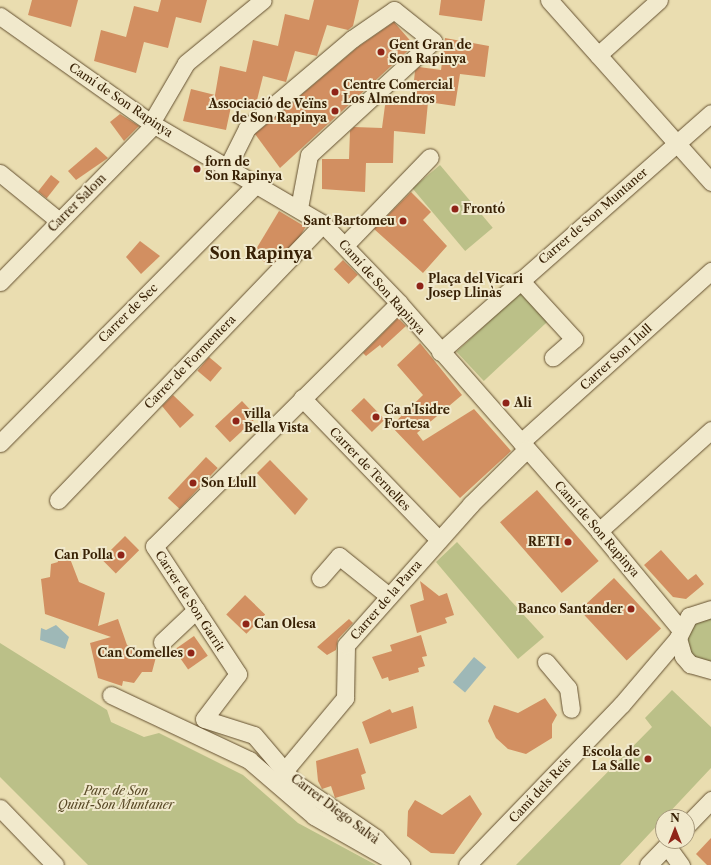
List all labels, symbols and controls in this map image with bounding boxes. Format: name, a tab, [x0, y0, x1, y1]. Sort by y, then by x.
place label: Gent Gran de Son Rapinya	[389, 38, 472, 66]
marker: Gent Gran de Son Rapinya	[376, 47, 386, 57]
street label: Camí de Son Rapinya	[66, 60, 176, 140]
place label: Centre Comercial Los Almendros	[343, 78, 453, 106]
marker: Centre Comercial Los Almendros	[330, 87, 340, 97]
place label: Associació de Veïns de Son Rapinya	[208, 97, 327, 125]
marker: Associació de Veïns de Son Rapinya	[330, 106, 340, 116]
place label: forn de Son Rapinya	[205, 155, 282, 183]
marker: forn de Son Rapinya	[192, 164, 202, 174]
street label: Carrer de Son Muntaner	[536, 165, 650, 267]
street label: Carrer Salom	[45, 171, 109, 235]
place label: Frontó	[463, 202, 505, 216]
marker: Frontó	[450, 204, 460, 214]
place label: Sant Bartomeu	[303, 214, 395, 228]
marker: Sant Bartomeu	[398, 216, 408, 226]
street label: Camí de Son Rapinya	[336, 237, 428, 337]
district label: Son Rapinya	[210, 243, 312, 263]
place label: Plaça del Vicari Josep Llinàs	[428, 272, 524, 300]
street label: Carrer de Sec	[95, 280, 161, 346]
marker: Plaça del Vicari Josep Llinàs	[415, 281, 425, 291]
street label: Carrer de Formentera	[141, 312, 239, 412]
street label: Carrer Son Llull	[577, 321, 655, 393]
place label: Ali	[514, 396, 532, 410]
marker: Ali	[501, 398, 511, 408]
place label: Ca n'Isidre Fortesa	[384, 403, 450, 431]
place label: villa Bella Vista	[244, 407, 309, 435]
marker: Ca n'Isidre Fortesa	[371, 412, 381, 422]
marker: villa Bella Vista	[231, 416, 241, 426]
street label: Carrer de Ternelles	[326, 424, 414, 514]
place label: Son Llull	[201, 476, 256, 490]
marker: Son Llull	[188, 478, 198, 488]
street label: Camí de Son Rapinya	[552, 478, 642, 580]
place label: RETI	[528, 535, 560, 549]
marker: RETI	[563, 537, 573, 547]
place label: Can Polla	[54, 548, 113, 562]
street label: Carrer de Son Garrit	[152, 548, 228, 654]
marker: Can Polla	[116, 550, 126, 560]
street label: Carrer de la Parra	[347, 557, 425, 643]
place label: Banco Santander	[518, 602, 623, 616]
marker: Banco Santander	[626, 604, 636, 614]
place label: Can Olesa	[254, 617, 316, 631]
marker: Can Olesa	[241, 619, 251, 629]
place label: Can Comelles	[98, 646, 183, 660]
marker: Can Comelles	[186, 648, 196, 658]
place label: Escola de La Salle	[582, 745, 640, 773]
street label: Camí dels Reis	[506, 754, 574, 826]
marker: Escola de La Salle	[643, 754, 653, 764]
street label: Carrer Diego Salvà	[288, 771, 382, 847]
park label: Parc de Son Quint-Son Muntaner	[58, 784, 174, 812]
north arrow	[655, 809, 695, 849]
text: N	[670, 811, 680, 825]

